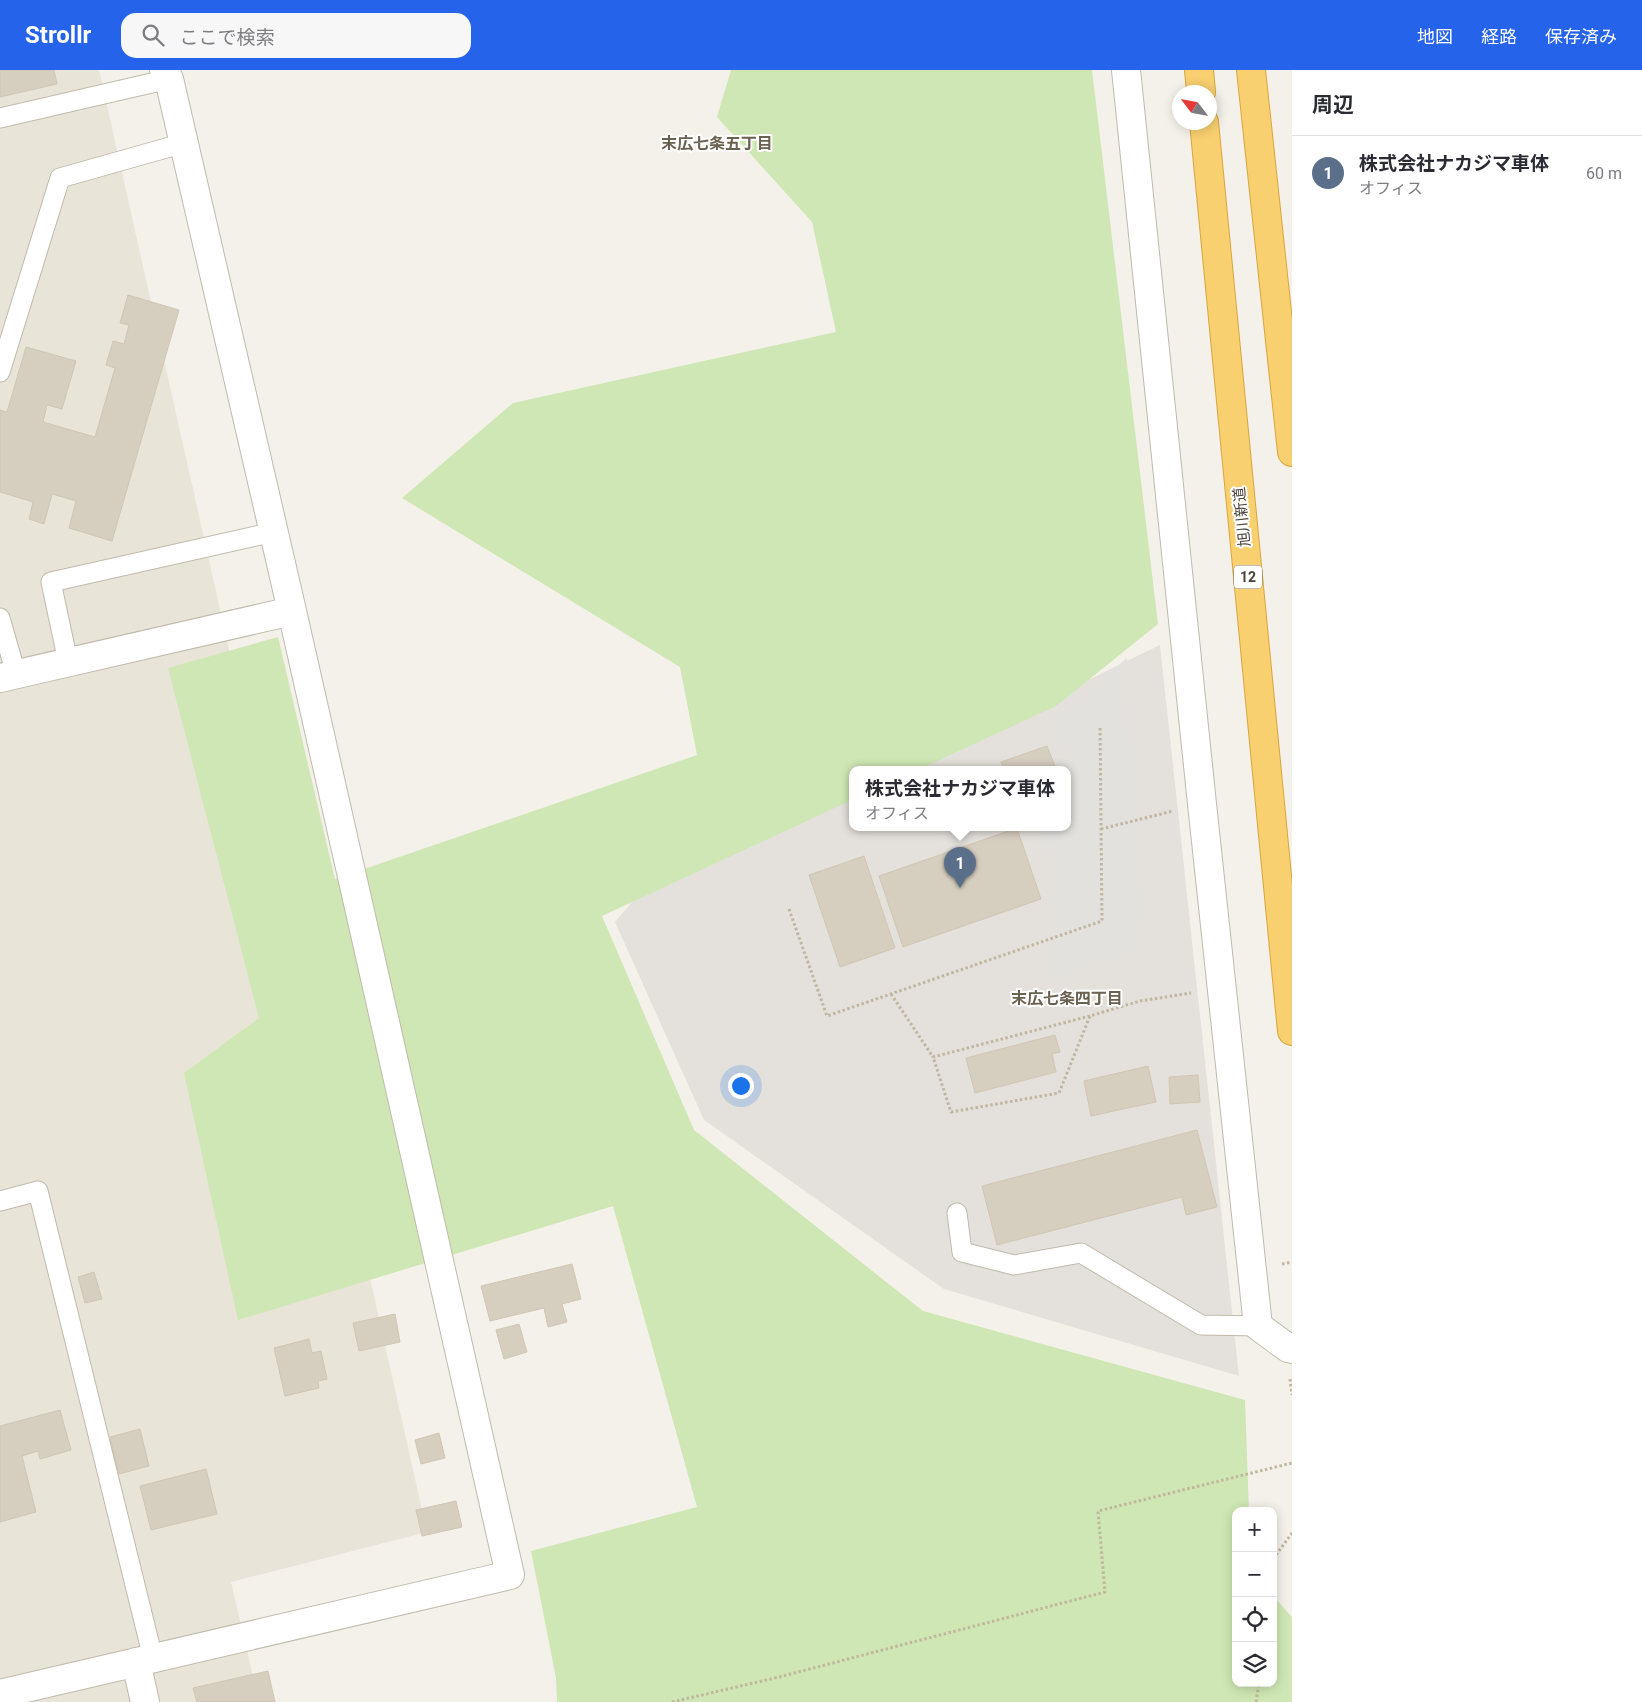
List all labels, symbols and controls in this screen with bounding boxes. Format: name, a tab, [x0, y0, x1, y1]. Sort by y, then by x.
search box	[121, 13, 471, 58]
text: Strollr	[25, 21, 91, 49]
icon: search	[139, 21, 167, 49]
text: ここで検索	[179, 26, 274, 49]
text: 地図	[1417, 26, 1453, 47]
text: 経路	[1481, 26, 1517, 47]
text: 保存済み	[1545, 26, 1617, 47]
north arrow	[1172, 85, 1217, 130]
text: 周辺	[1312, 93, 1354, 117]
district label: 末広七条五丁目	[661, 134, 773, 153]
text: 株式会社ナカジマ車体	[1359, 152, 1549, 175]
text: 1	[1323, 164, 1333, 183]
text: 60 m	[1586, 164, 1622, 183]
text: オフィス	[1359, 179, 1423, 198]
street label: 旭川新道	[1230, 486, 1254, 548]
road number: 12	[1234, 566, 1262, 588]
popup	[849, 766, 1071, 831]
text: 株式会社ナカジマ車体	[865, 777, 1055, 800]
text: オフィス	[865, 804, 929, 823]
pin: 1	[944, 847, 976, 888]
district label: 末広七条四丁目	[1011, 989, 1123, 1008]
your location	[728, 1073, 754, 1099]
map controls	[1232, 1507, 1277, 1687]
button: +	[1232, 1507, 1277, 1552]
button: −	[1232, 1552, 1277, 1597]
button: locate	[1232, 1597, 1277, 1642]
button: layers	[1232, 1642, 1277, 1687]

